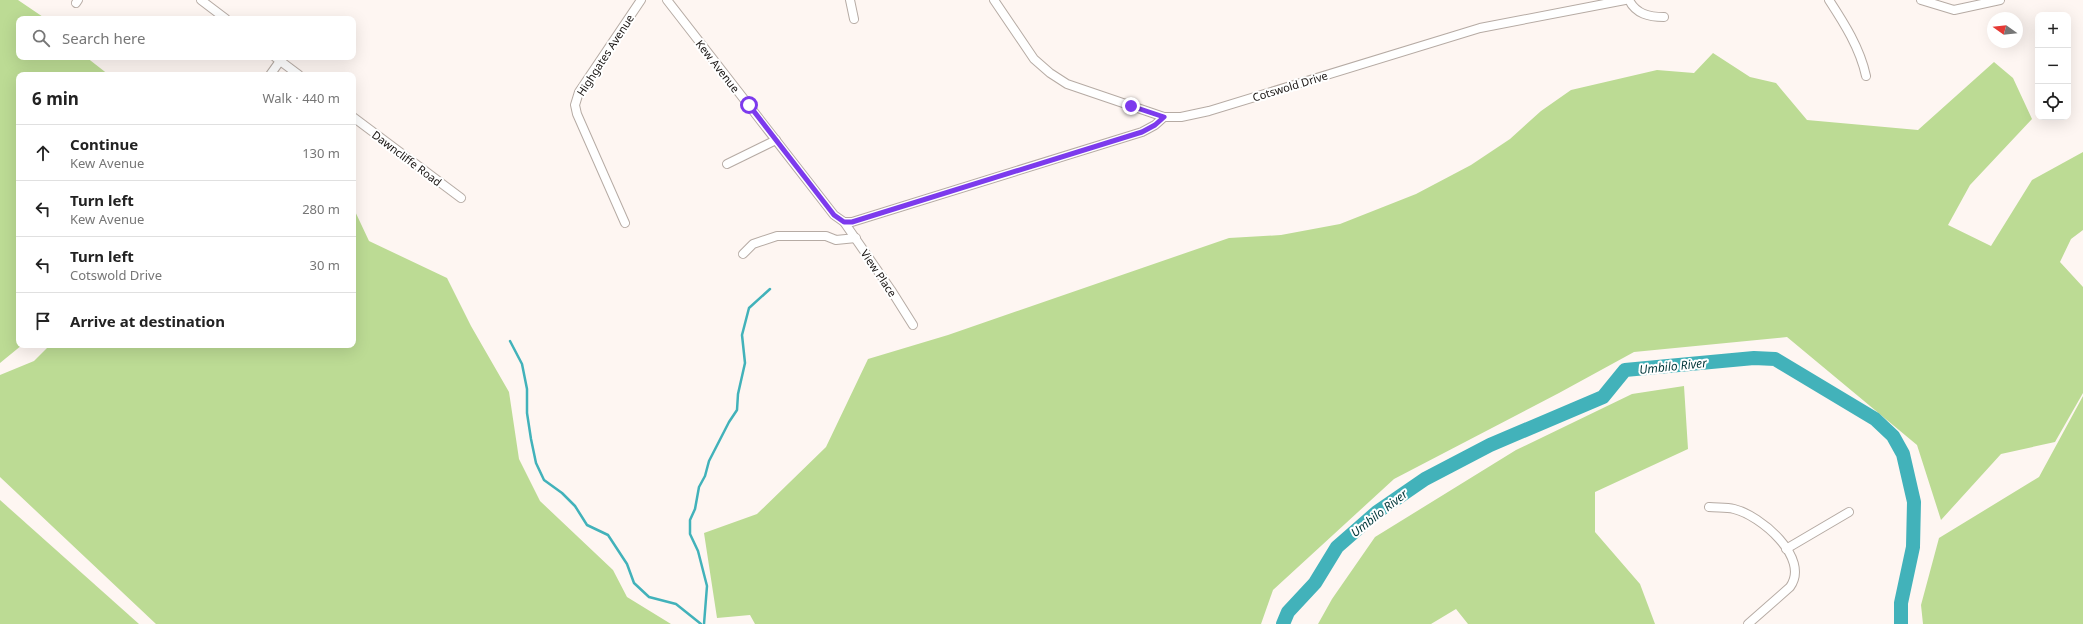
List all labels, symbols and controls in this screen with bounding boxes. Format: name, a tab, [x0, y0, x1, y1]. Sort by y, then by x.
street label: Highgates Avenue	[573, 11, 637, 99]
north arrow	[1987, 12, 2023, 48]
map controls	[2035, 12, 2071, 120]
button: +	[2035, 12, 2071, 48]
search box	[16, 16, 356, 60]
icon: search	[30, 27, 52, 49]
text: Search here	[62, 28, 145, 48]
street label: Kew Avenue	[693, 37, 743, 95]
button: −	[2035, 48, 2071, 84]
street label: Cotswold Drive	[1251, 67, 1329, 105]
button: locate	[2035, 84, 2071, 120]
text: 6 min	[32, 87, 79, 110]
text: Walk · 440 m	[262, 89, 340, 107]
route start	[740, 96, 758, 114]
route end	[1122, 97, 1140, 115]
street label: Dawncliffe Road	[369, 127, 445, 189]
text: Continue	[70, 134, 138, 154]
icon: ahead	[32, 142, 54, 164]
text: 130 m	[302, 144, 340, 162]
text: Kew Avenue	[70, 154, 144, 172]
text: Turn left	[70, 190, 134, 210]
icon: left	[32, 198, 54, 220]
text: 280 m	[302, 200, 340, 218]
text: Kew Avenue	[70, 210, 144, 228]
text: Turn left	[70, 246, 134, 266]
street label: View Place	[858, 246, 900, 300]
icon: left	[32, 254, 54, 276]
text: 30 m	[310, 256, 340, 274]
text: Cotswold Drive	[70, 266, 162, 284]
icon: arrive	[32, 310, 54, 332]
text: Arrive at destination	[70, 311, 225, 331]
water label: Umbilo River	[1638, 354, 1709, 378]
water label: Umbilo River	[1347, 485, 1412, 541]

